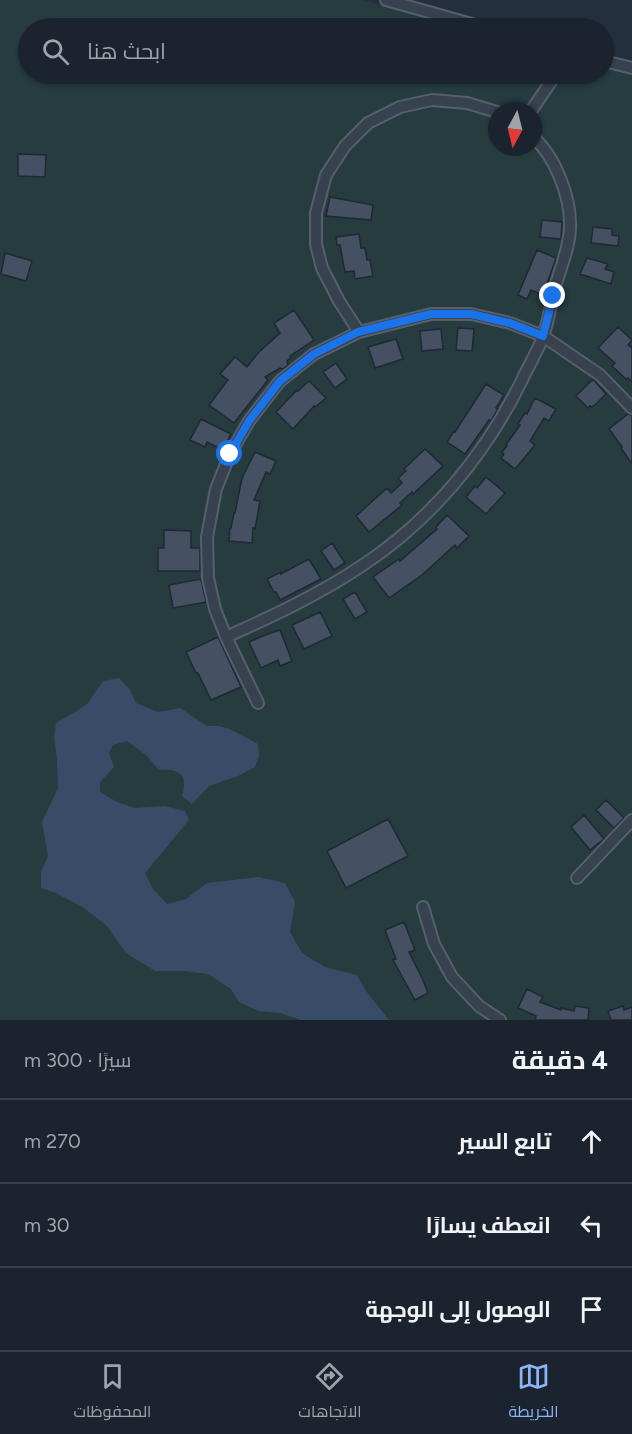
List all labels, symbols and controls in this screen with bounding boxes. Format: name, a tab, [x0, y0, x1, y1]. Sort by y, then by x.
search box	[18, 18, 614, 84]
icon: search	[39, 35, 72, 68]
text: ابحث هنا	[87, 38, 166, 65]
north arrow	[488, 102, 542, 156]
route end	[539, 282, 565, 308]
route start	[216, 440, 242, 466]
text: 4 دقيقة	[512, 1044, 608, 1076]
text: سيرًا · 300 m	[24, 1048, 131, 1072]
icon: ahead	[575, 1125, 608, 1158]
text: تابع السير	[458, 1128, 551, 1155]
text: 270 m	[24, 1129, 81, 1153]
icon: left	[575, 1209, 608, 1242]
text: انعطف يسارًا	[426, 1212, 551, 1239]
text: 30 m	[24, 1213, 70, 1237]
icon: arrive	[575, 1293, 608, 1326]
text: الوصول إلى الوجهة	[365, 1296, 551, 1323]
tab: المحفوظات	[73, 1360, 151, 1426]
tab: الاتجاهات	[298, 1360, 362, 1426]
tab: الخريطة	[509, 1360, 559, 1426]

